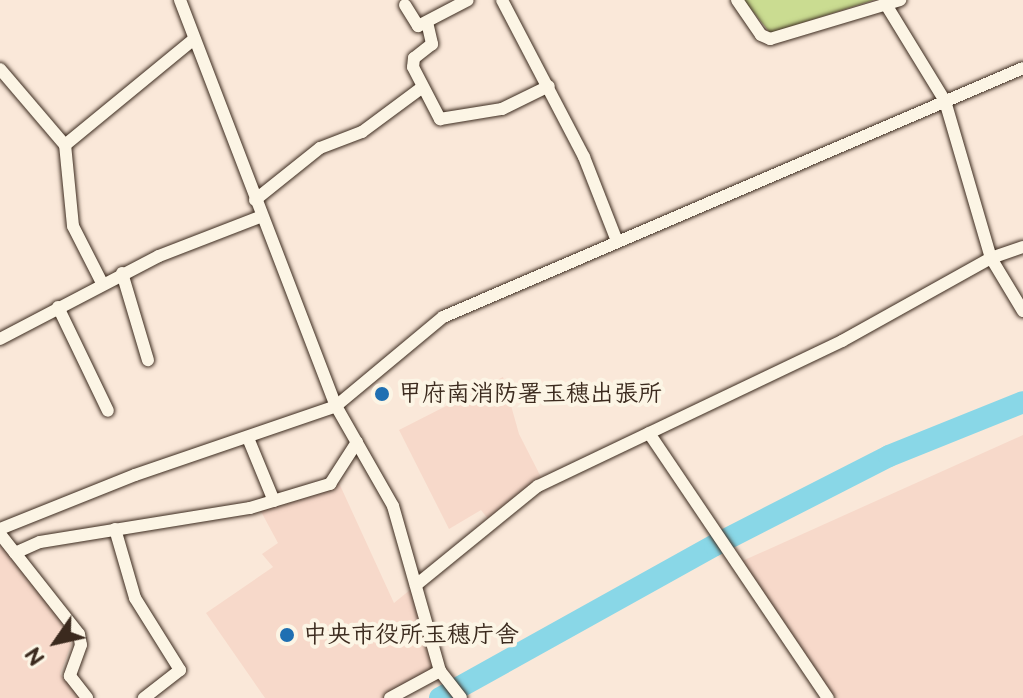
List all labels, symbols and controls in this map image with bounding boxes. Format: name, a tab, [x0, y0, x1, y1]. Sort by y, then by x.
place label: 甲府南消防署玉穂出張所	[398, 380, 662, 408]
marker: 甲府南消防署玉穂出張所	[373, 385, 391, 403]
north arrow	[16, 602, 96, 682]
place label: 中央市役所玉穂庁舎	[303, 621, 519, 649]
marker: 中央市役所玉穂庁舎	[278, 626, 296, 644]
text: N	[20, 641, 52, 670]

